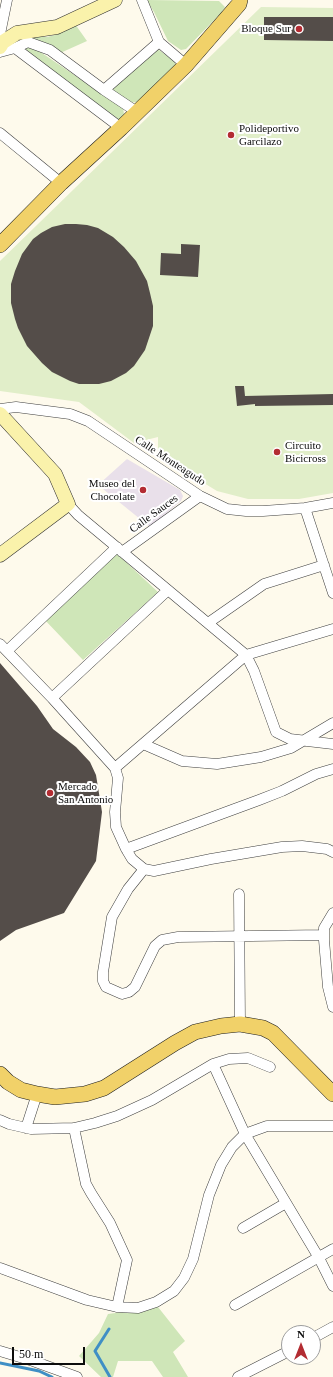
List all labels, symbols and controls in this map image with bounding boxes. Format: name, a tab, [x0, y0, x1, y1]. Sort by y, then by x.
place label: Bloque Sur	[241, 22, 291, 36]
marker: Bloque Sur	[294, 24, 304, 34]
place label: Polideportivo Garcilazo	[239, 122, 299, 148]
marker: Polideportivo Garcilazo	[226, 130, 236, 140]
street label: Calle Monteagudo	[132, 433, 208, 489]
place label: Circuito Bicicross	[285, 439, 326, 465]
marker: Circuito Bicicross	[272, 447, 282, 457]
place label: Museo del Chocolate	[89, 477, 135, 503]
marker: Museo del Chocolate	[138, 485, 148, 495]
street label: Calle Sauces	[127, 492, 181, 536]
place label: Mercado San Antonio	[58, 780, 113, 806]
marker: Mercado San Antonio	[45, 788, 55, 798]
north arrow	[281, 1325, 321, 1365]
text: N	[297, 1328, 305, 1340]
scale bar	[14, 1339, 87, 1365]
text: 50 m	[19, 1347, 43, 1361]

